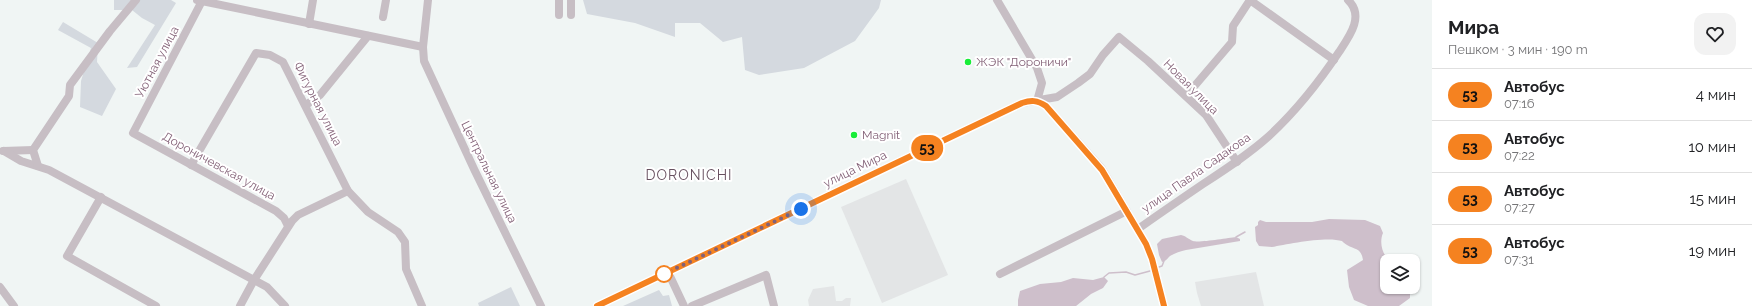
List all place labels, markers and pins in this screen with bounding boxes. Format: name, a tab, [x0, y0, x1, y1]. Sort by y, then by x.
place label: ЖЭК "Дороничи"	[976, 55, 1071, 69]
marker: ЖЭК "Дороничи"	[963, 57, 973, 67]
place label: Magnit	[862, 128, 900, 142]
marker: Magnit	[849, 130, 859, 140]
unlabelled marker	[655, 265, 673, 283]

